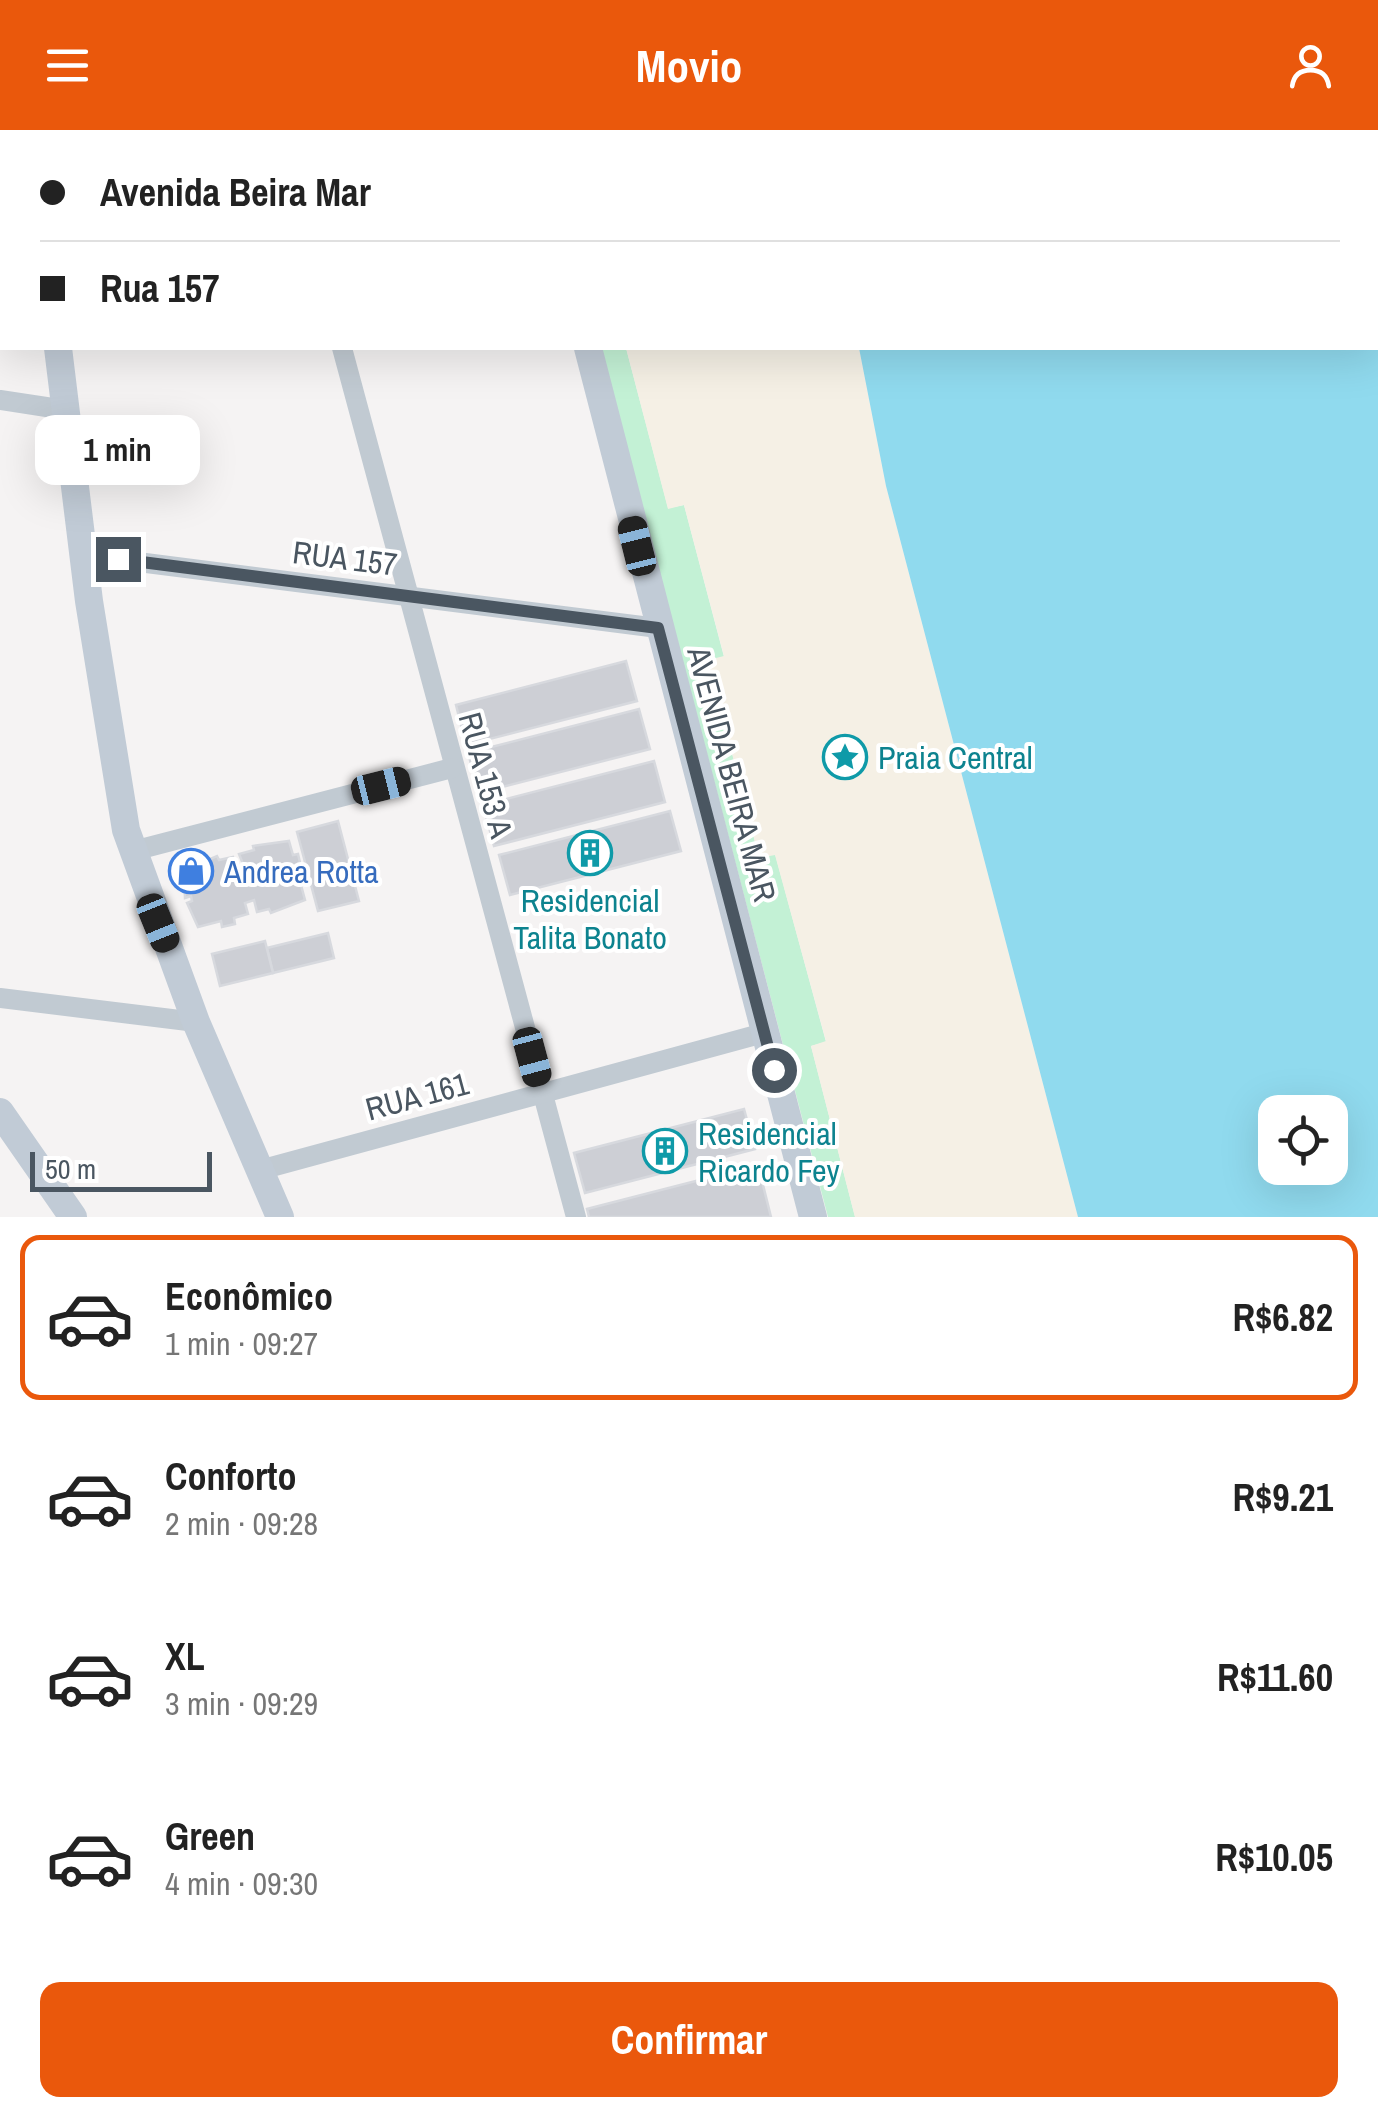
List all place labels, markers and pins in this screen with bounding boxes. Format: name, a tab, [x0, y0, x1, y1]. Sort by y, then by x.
place icon: Praia Central	[822, 734, 868, 780]
place label: Praia Central	[878, 736, 1033, 779]
building icon: Residencial Talita Bonato	[567, 830, 613, 876]
shop icon: Andrea Rotta	[168, 848, 214, 894]
place label: Andrea Rotta	[223, 850, 379, 893]
place label: Residencial Talita Bonato	[513, 879, 667, 959]
place label: Residencial Ricardo Fey	[698, 1112, 840, 1192]
building icon: Residencial Ricardo Fey	[642, 1128, 688, 1174]

